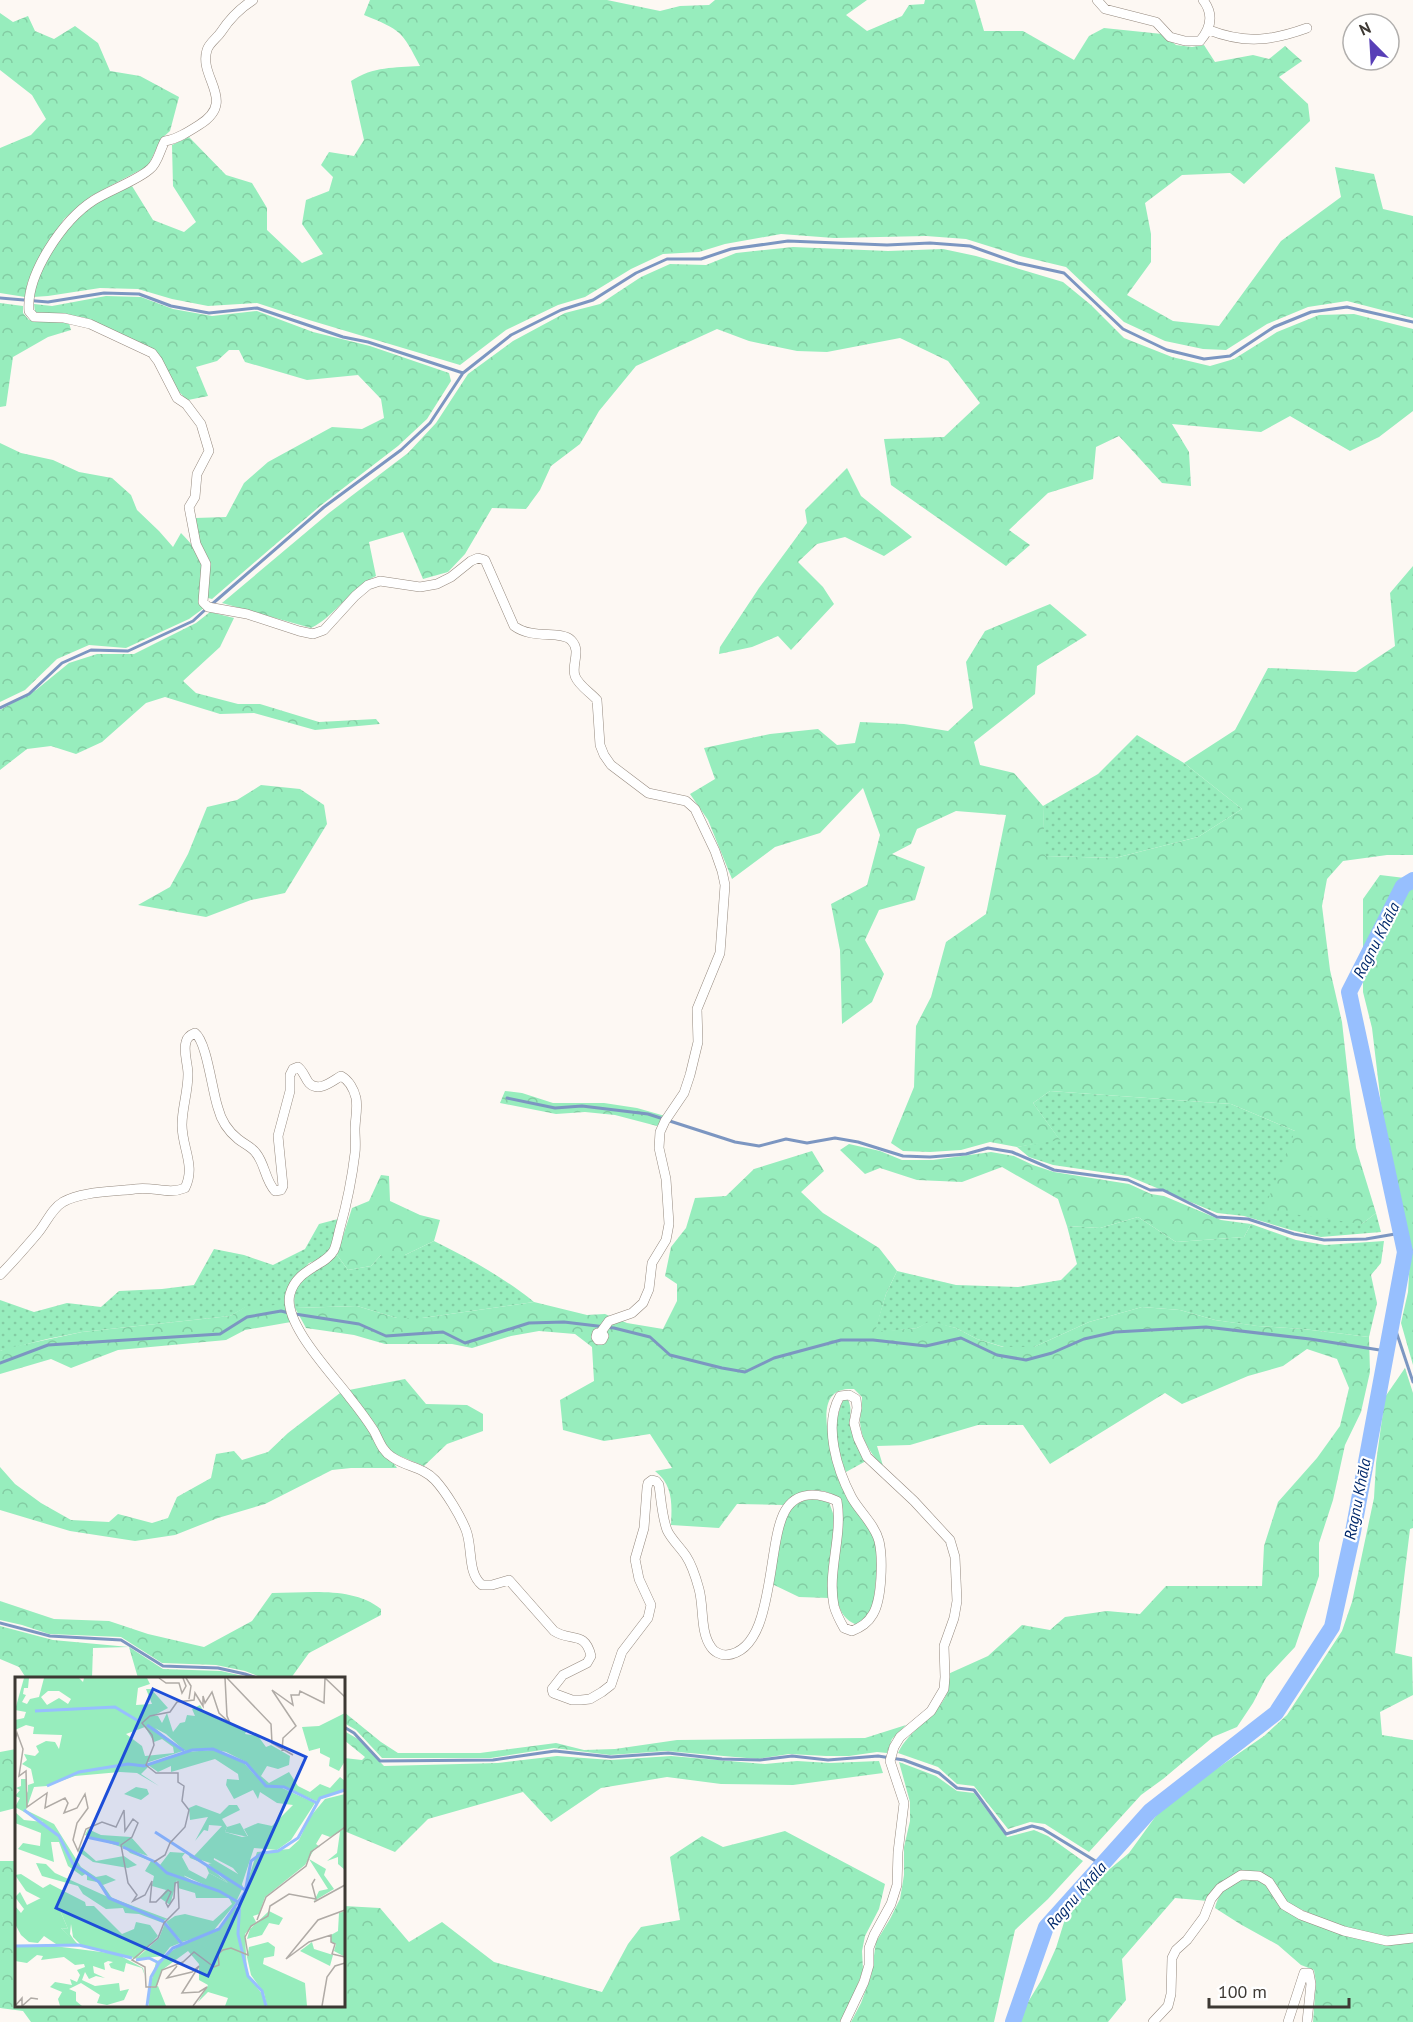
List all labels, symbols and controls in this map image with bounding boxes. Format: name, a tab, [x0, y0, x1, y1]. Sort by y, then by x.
north arrow	[1341, 12, 1401, 72]
text: N	[1356, 17, 1374, 40]
water label: Ragnu Khāla	[1348, 898, 1404, 981]
water label: Ragnu Khāla	[1339, 1456, 1375, 1541]
inset map	[15, 1677, 345, 2007]
water label: Ragnu Khāla	[1041, 1857, 1111, 1933]
scale bar	[1209, 1971, 1348, 2009]
text: 100 m	[1218, 1980, 1267, 2003]

